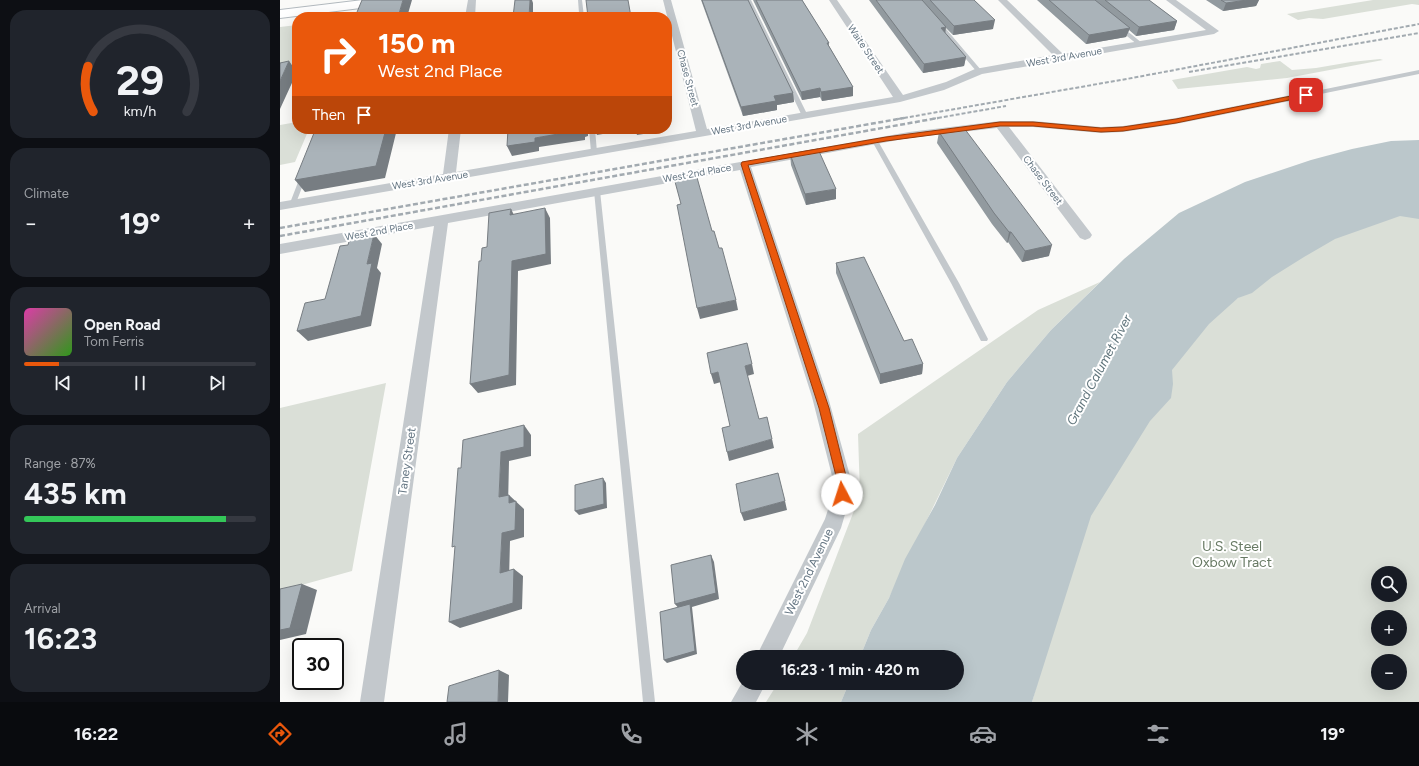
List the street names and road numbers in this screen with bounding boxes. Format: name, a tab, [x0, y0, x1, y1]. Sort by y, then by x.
street label: Waite Street	[845, 22, 887, 76]
street label: West 3rd Avenue	[1025, 44, 1103, 70]
street label: Chase Street	[674, 48, 702, 108]
street label: West 3rd Avenue	[710, 112, 788, 138]
street label: Chase Street	[1020, 153, 1066, 207]
street label: West 2nd Place	[662, 161, 733, 185]
street label: West 3rd Avenue	[391, 168, 469, 192]
street label: West 2nd Place	[344, 219, 415, 243]
street label: Taney Street	[395, 426, 419, 496]
street label: West 2nd Avenue	[782, 526, 836, 618]

